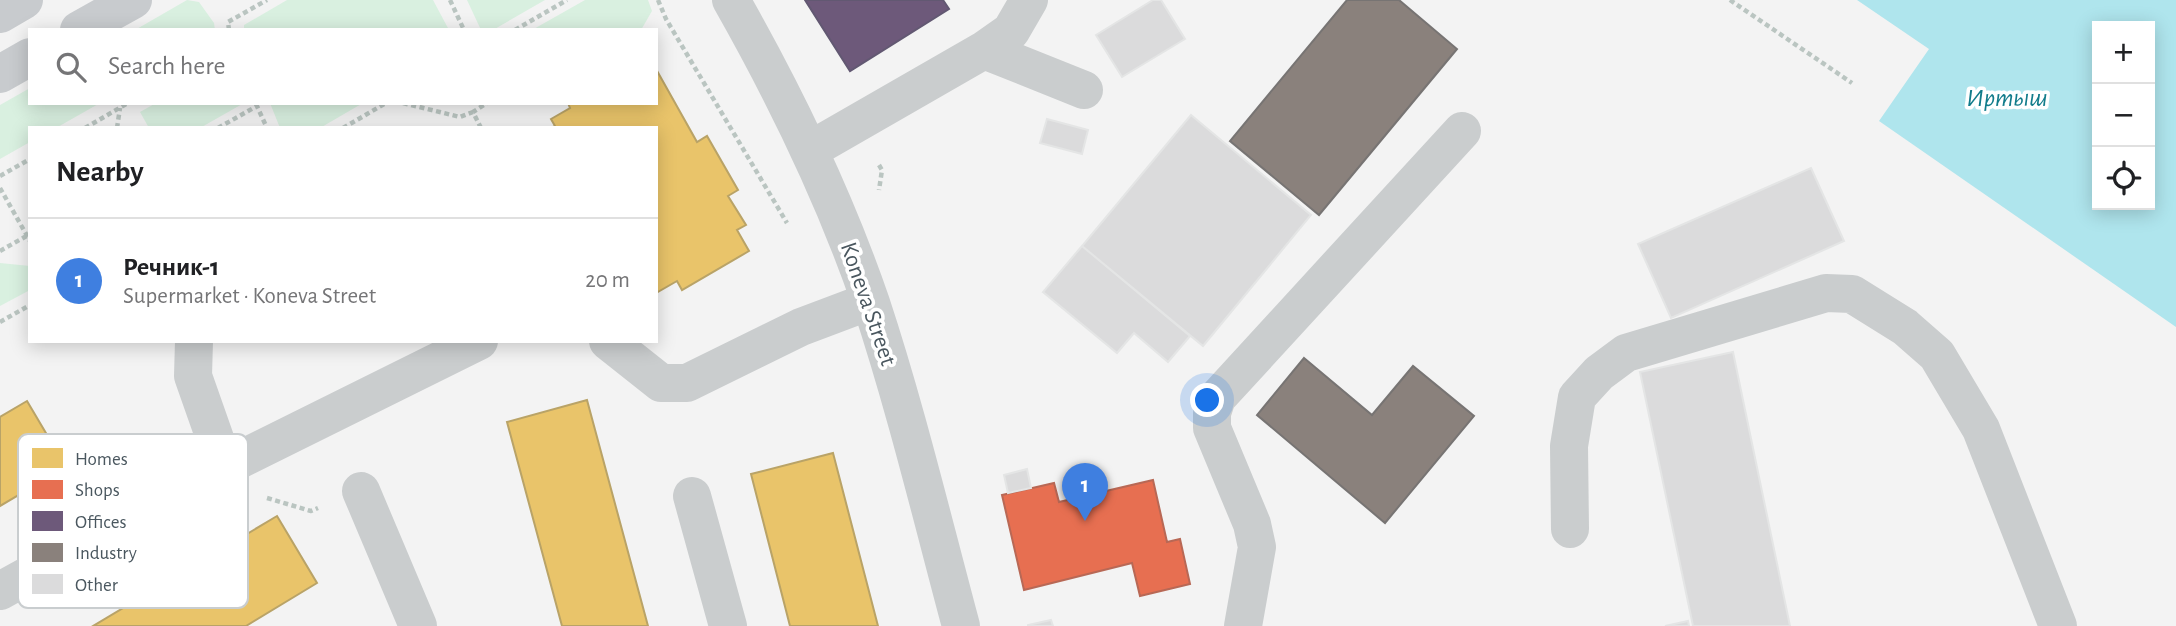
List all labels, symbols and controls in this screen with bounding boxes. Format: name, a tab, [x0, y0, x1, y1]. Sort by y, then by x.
map controls	[2092, 21, 2155, 210]
button: +	[2092, 21, 2155, 84]
search box	[28, 28, 658, 105]
icon: search	[52, 48, 90, 86]
text: Search here	[108, 53, 226, 79]
button: −	[2092, 84, 2155, 147]
water label: Иртыш	[1966, 85, 2048, 111]
button: locate	[2092, 147, 2155, 210]
text: Nearby	[56, 157, 144, 187]
street label: Koneva Street	[836, 239, 900, 369]
text: Речник-1	[123, 254, 219, 280]
text: 1	[75, 269, 83, 292]
text: 20 m	[585, 269, 630, 292]
text: Supermarket · Koneva Street	[123, 285, 376, 308]
your location	[1190, 383, 1224, 417]
legend	[18, 434, 248, 608]
text: Homes	[75, 450, 128, 469]
pin: 1	[1062, 463, 1108, 521]
text: Shops	[75, 481, 120, 500]
text: Offices	[75, 513, 126, 532]
text: Industry	[75, 544, 137, 563]
text: Other	[75, 576, 118, 595]

